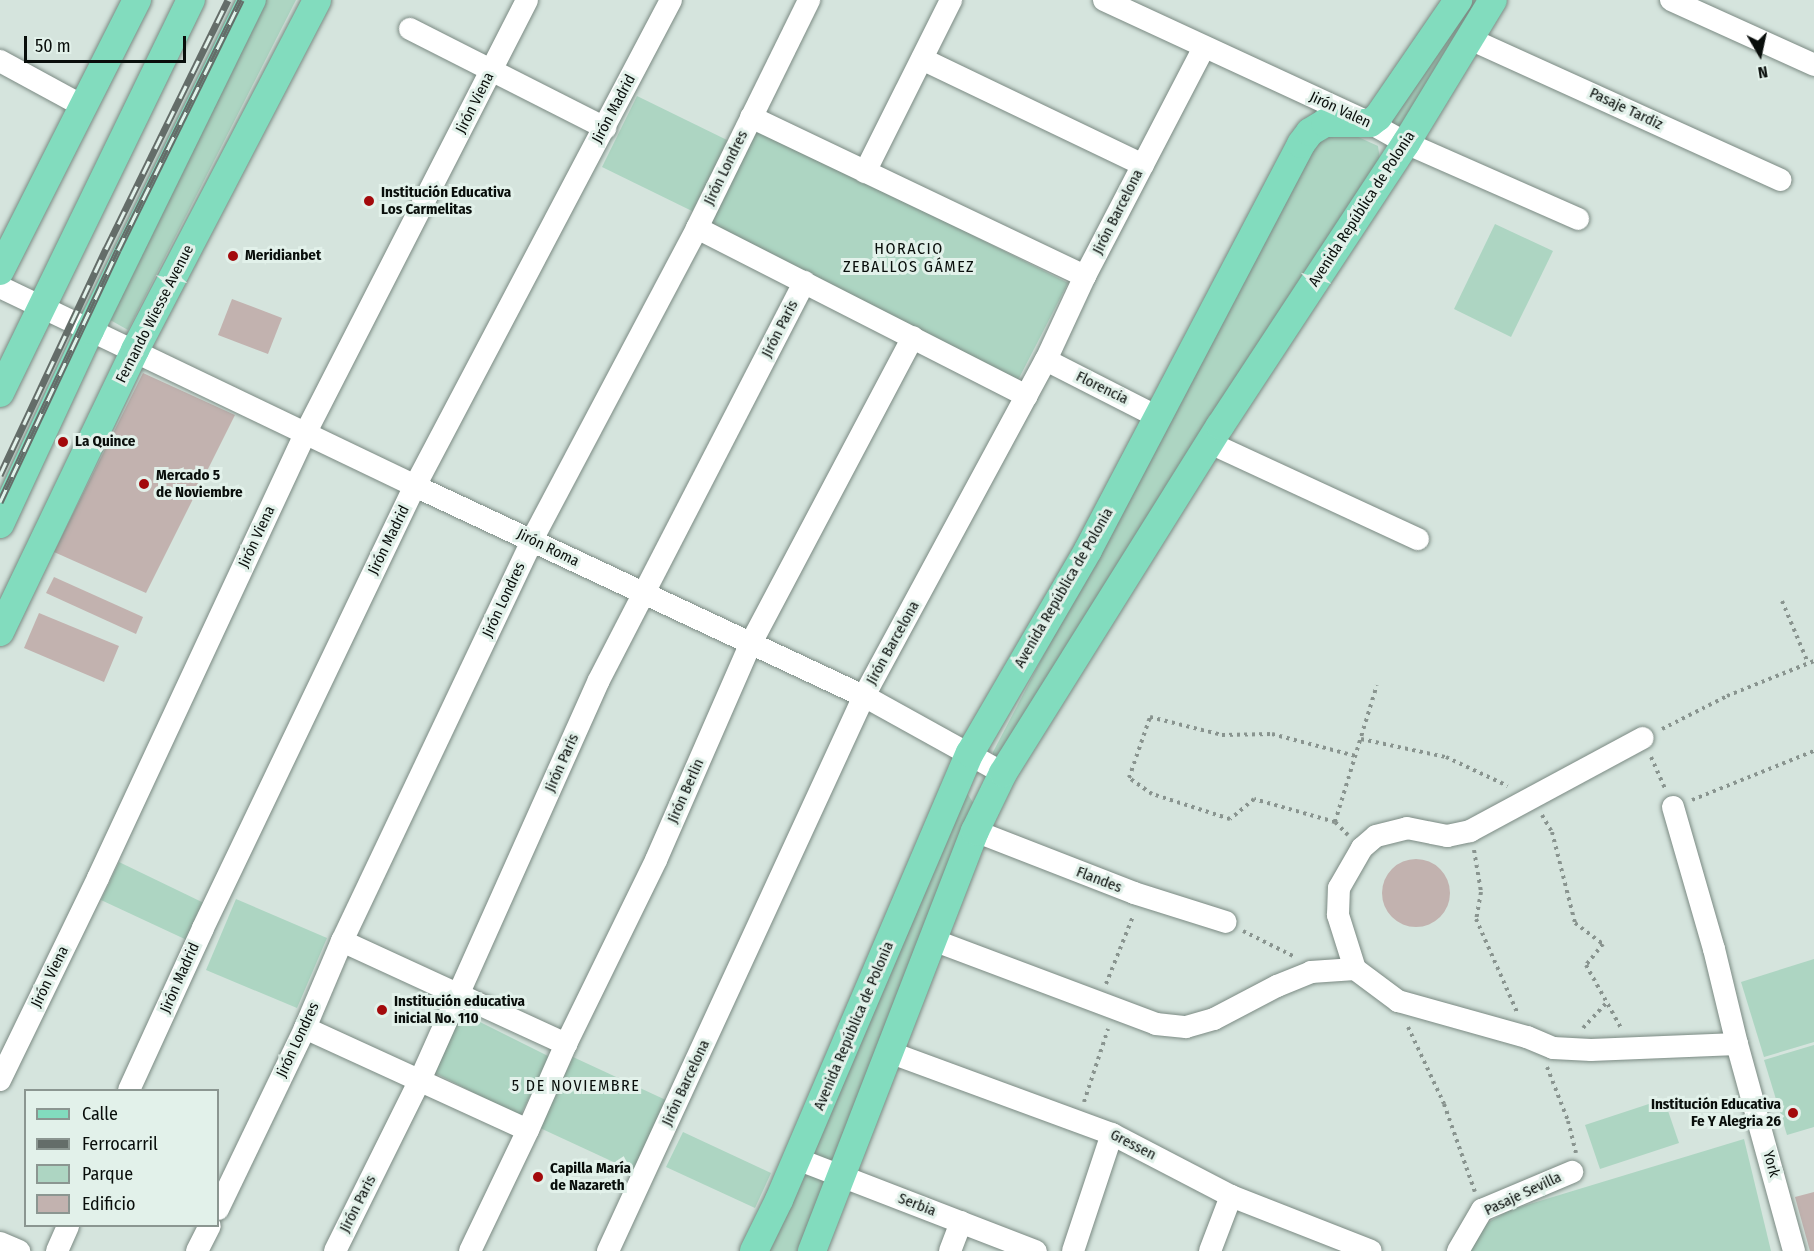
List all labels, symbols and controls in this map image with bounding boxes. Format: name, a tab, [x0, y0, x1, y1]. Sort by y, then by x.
scale bar	[27, 24, 189, 62]
north arrow	[1730, 24, 1790, 84]
text: 50 m	[35, 35, 71, 57]
text: N	[1757, 62, 1769, 82]
street label: Jirón Viena	[452, 69, 498, 137]
street label: Jirón Madrid	[588, 72, 640, 146]
street label: Pasaje Tardiz	[1587, 84, 1665, 134]
street label: Jirón Valen	[1307, 88, 1373, 132]
street label: Jirón Londres	[700, 128, 752, 208]
street label: Avenida República de Polonia	[1305, 128, 1419, 290]
street label: Jirón Barcelona	[1089, 167, 1147, 257]
place label: Institución Educativa Los Carmelitas	[381, 183, 511, 218]
marker: Institución Educativa Los Carmelitas	[362, 194, 376, 208]
district label: HORACIO ZEBALLOS GÁMEZ	[843, 239, 975, 277]
street label: Fernando Wiesse Avenue	[112, 242, 198, 386]
place label: Meridianbet	[245, 247, 321, 265]
marker: Meridianbet	[226, 249, 240, 263]
street label: Jirón Paris	[758, 297, 802, 361]
street label: Florencia	[1073, 368, 1131, 408]
place label: La Quince	[75, 433, 135, 451]
marker: La Quince	[56, 435, 70, 449]
place label: Mercado 5 de Noviembre	[156, 466, 243, 501]
marker: Mercado 5 de Noviembre	[137, 477, 151, 491]
street label: Jirón Madrid	[364, 502, 414, 578]
street label: Jirón Viena	[235, 503, 279, 571]
street label: Avenida República de Polonia	[1011, 505, 1117, 671]
street label: Jirón Roma	[514, 525, 582, 571]
street label: Jirón Londres	[479, 560, 529, 640]
street label: Jirón Barcelona	[863, 598, 923, 688]
street label: Jirón Paris	[541, 731, 583, 795]
street label: Jirón Berlin	[664, 756, 708, 826]
street label: Flandes	[1074, 863, 1124, 897]
street label: Avenida República de Polonia	[810, 939, 898, 1113]
street label: Jirón Madrid	[157, 940, 203, 1016]
street label: Jirón Viena	[27, 943, 73, 1011]
place label: Institución educativa inicial No. 110	[394, 992, 525, 1027]
street label: Jirón Londres	[273, 1000, 323, 1080]
marker: Institución educativa inicial No. 110	[375, 1003, 389, 1017]
street label: Jirón Barcelona	[658, 1037, 714, 1129]
district label: 5 DE NOVIEMBRE	[512, 1076, 640, 1096]
legend	[24, 1089, 219, 1227]
place label: Institución Educativa Fe Y Alegria 26	[1651, 1095, 1781, 1130]
text: Calle	[82, 1103, 118, 1125]
marker: Institución Educativa Fe Y Alegria 26	[1786, 1106, 1800, 1120]
street label: Gressen	[1107, 1126, 1159, 1164]
text: Ferrocarril	[82, 1133, 158, 1155]
street label: York	[1759, 1149, 1783, 1179]
place label: Capilla María de Nazareth	[550, 1159, 631, 1194]
text: Parque	[82, 1163, 133, 1185]
street label: Pasaje Sevilla	[1482, 1168, 1564, 1220]
marker: Capilla María de Nazareth	[531, 1170, 545, 1184]
street label: Jirón Paris	[336, 1172, 380, 1236]
street label: Serbia	[895, 1190, 939, 1220]
text: Edificio	[82, 1193, 135, 1215]

